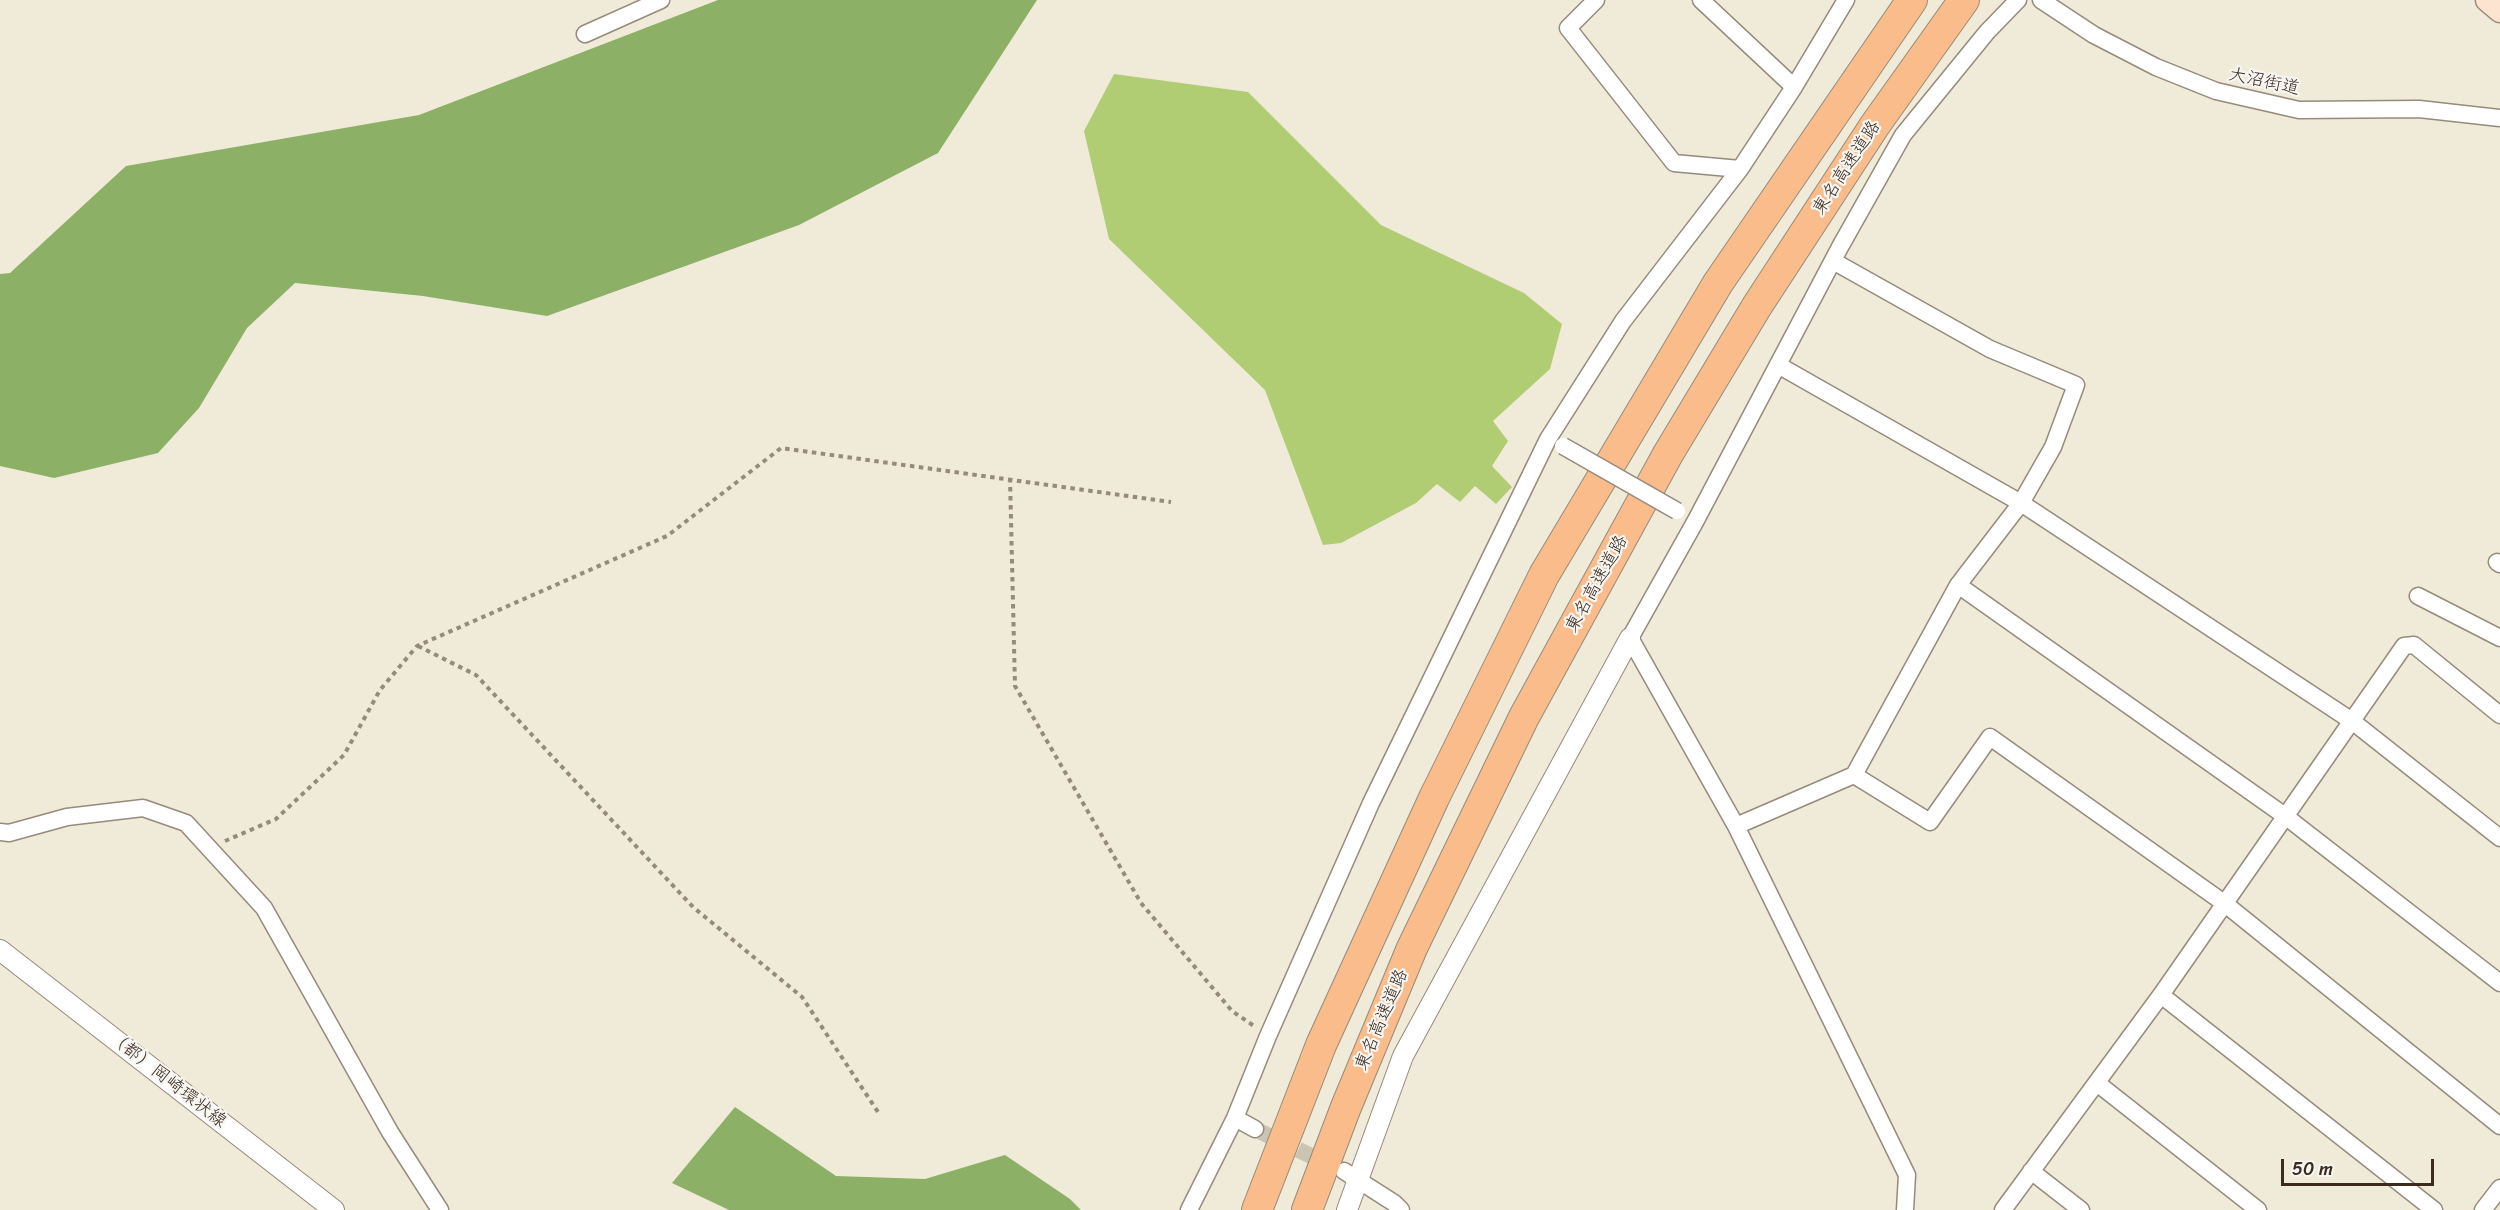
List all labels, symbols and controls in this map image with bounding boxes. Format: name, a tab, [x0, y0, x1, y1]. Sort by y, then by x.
street label: 大沼街道	[2227, 64, 2301, 100]
street label: 東名高速道路	[1809, 117, 1885, 219]
street label: 東名高速道路	[1561, 532, 1633, 636]
street label: 東名高速道路	[1351, 966, 1413, 1074]
street label: （都）岡崎環状線	[104, 1027, 230, 1133]
scale bar	[2284, 1147, 2437, 1185]
text: 50 m	[2292, 1153, 2333, 1185]

